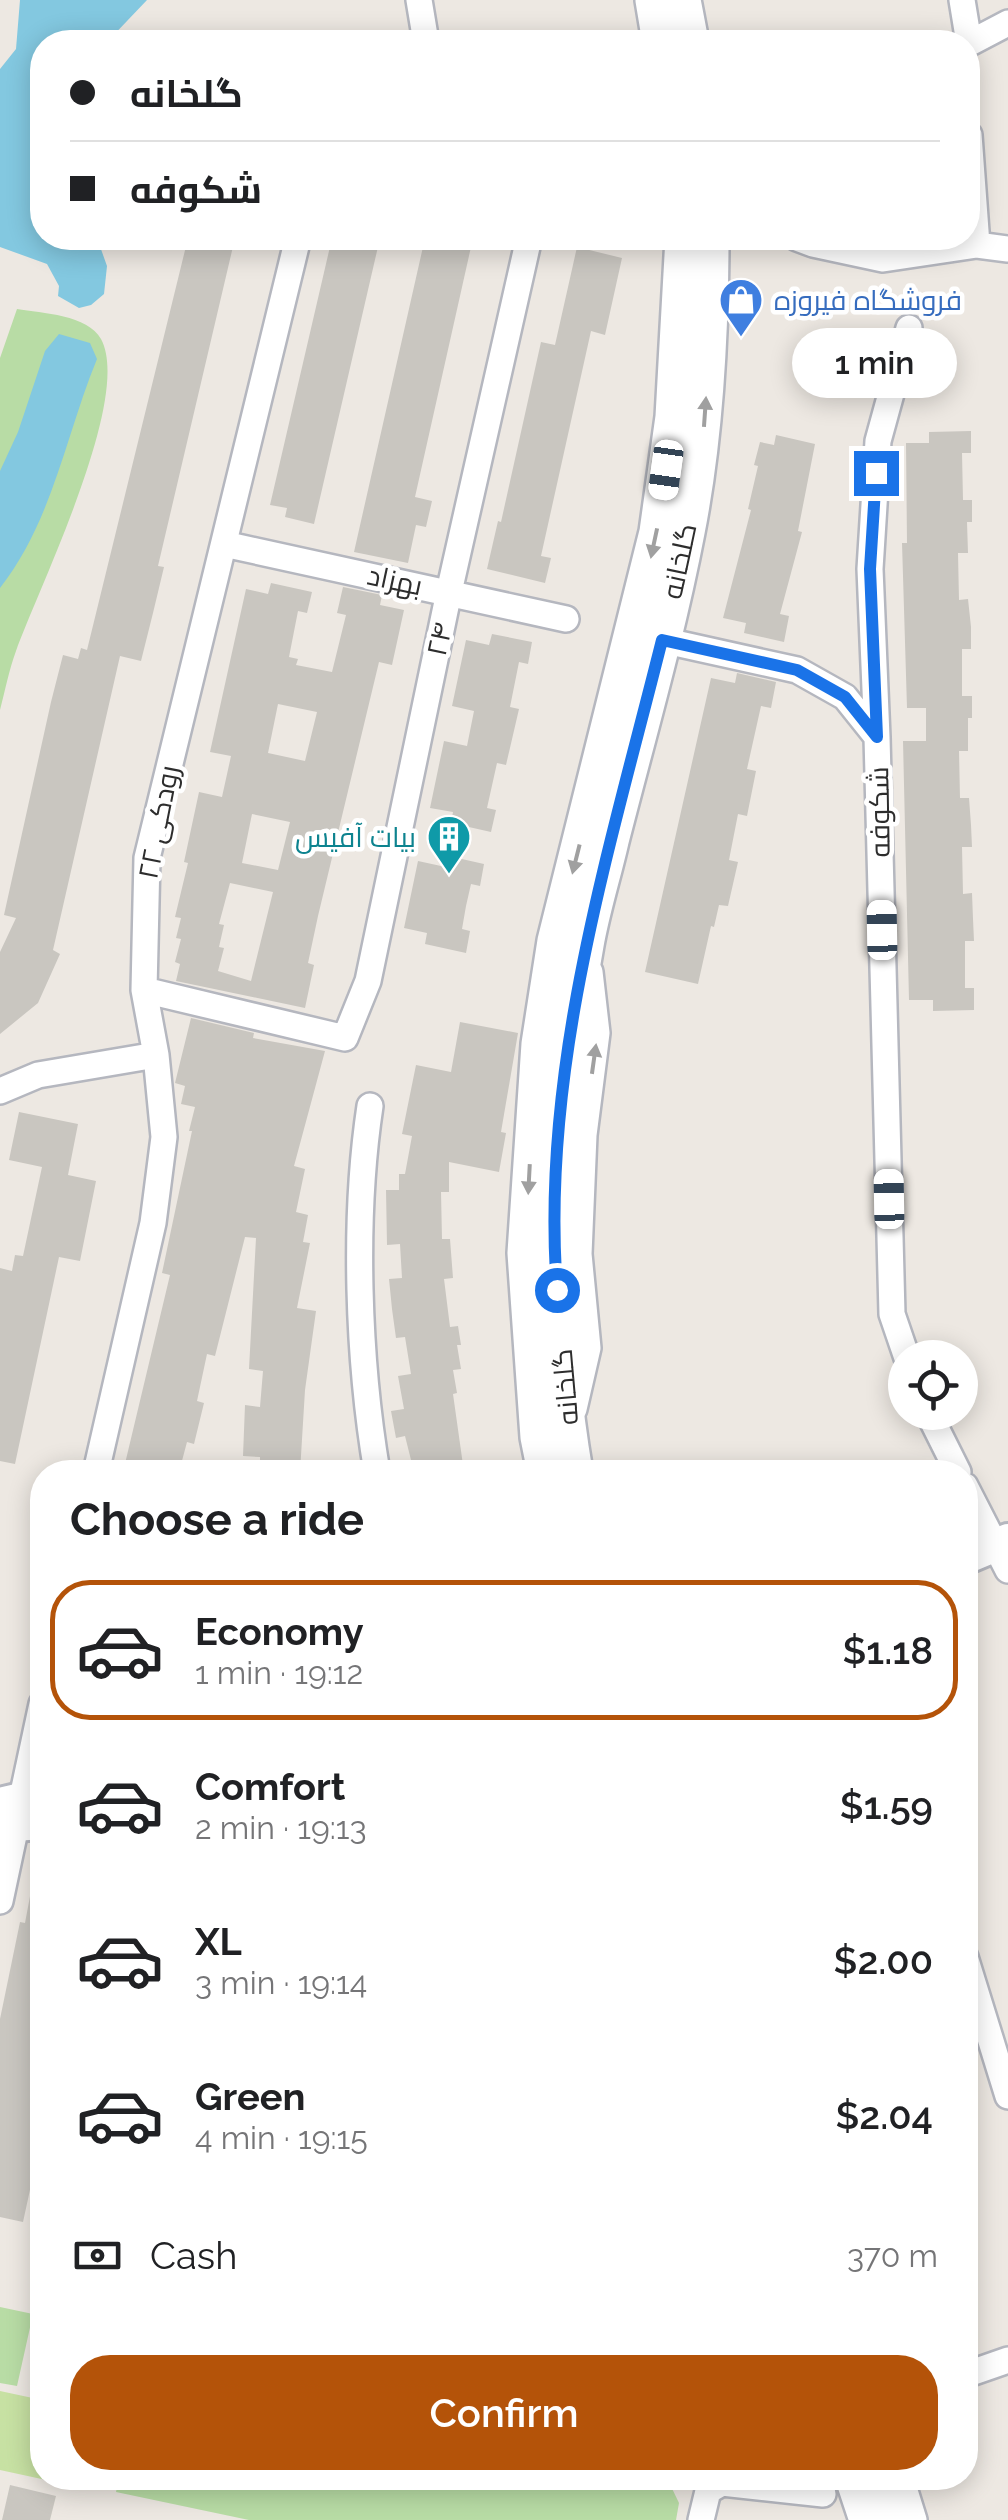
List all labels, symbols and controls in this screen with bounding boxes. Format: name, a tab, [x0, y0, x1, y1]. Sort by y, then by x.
text: گلخانه	[130, 71, 243, 116]
text: شکوفه	[130, 167, 262, 212]
shop icon: فروشگاه فیروزه	[718, 277, 764, 338]
place label: فروشگاه فیروزه	[774, 284, 962, 317]
callout: 1 min	[794, 328, 958, 398]
text: 1 min	[835, 344, 914, 381]
one-way arrow	[697, 395, 713, 427]
car	[647, 438, 685, 502]
route end	[854, 451, 899, 496]
street label: گلخانه	[655, 520, 704, 602]
one-way arrow	[646, 528, 661, 559]
street label: بهزاد	[364, 559, 425, 602]
street label: ۲۴	[420, 619, 459, 659]
street label: رودکی ۲۲	[131, 762, 186, 882]
street label: شکوفه	[862, 766, 897, 858]
building icon: بیات آفیس	[426, 814, 472, 875]
place label: بیات آفیس	[295, 821, 416, 854]
one-way arrow	[568, 844, 583, 875]
car	[866, 900, 898, 960]
one-way arrow	[586, 1043, 602, 1075]
one-way arrow	[521, 1164, 537, 1196]
car	[873, 1169, 905, 1229]
route start	[535, 1268, 580, 1313]
map controls	[888, 1340, 978, 1430]
button: locate	[888, 1340, 978, 1430]
street label: گلخانه	[546, 1348, 585, 1426]
text: Choose a ride	[70, 1493, 364, 1546]
icon: car	[75, 1605, 165, 1695]
text: Economy	[195, 1609, 364, 1654]
text: $1.18	[842, 1628, 933, 1673]
text: 1 min · 19:12	[195, 1654, 363, 1691]
icon: car	[75, 1760, 165, 1850]
text: Comfort	[195, 1764, 345, 1809]
text: $1.59	[840, 1783, 933, 1828]
text: 2 min · 19:13	[195, 1809, 367, 1846]
icon: car	[75, 1915, 165, 2005]
text: XL	[195, 1919, 242, 1964]
text: $2.00	[834, 1938, 933, 1983]
text: 3 min · 19:14	[195, 1964, 367, 2001]
icon: car	[75, 2070, 165, 2160]
text: Green	[195, 2074, 305, 2119]
text: $2.04	[835, 2093, 933, 2138]
text: 4 min · 19:15	[195, 2119, 368, 2156]
icon: cash	[70, 2228, 125, 2283]
text: Cash	[150, 2233, 237, 2278]
text: 370 m	[847, 2237, 938, 2274]
button: Confirm	[70, 2355, 938, 2470]

